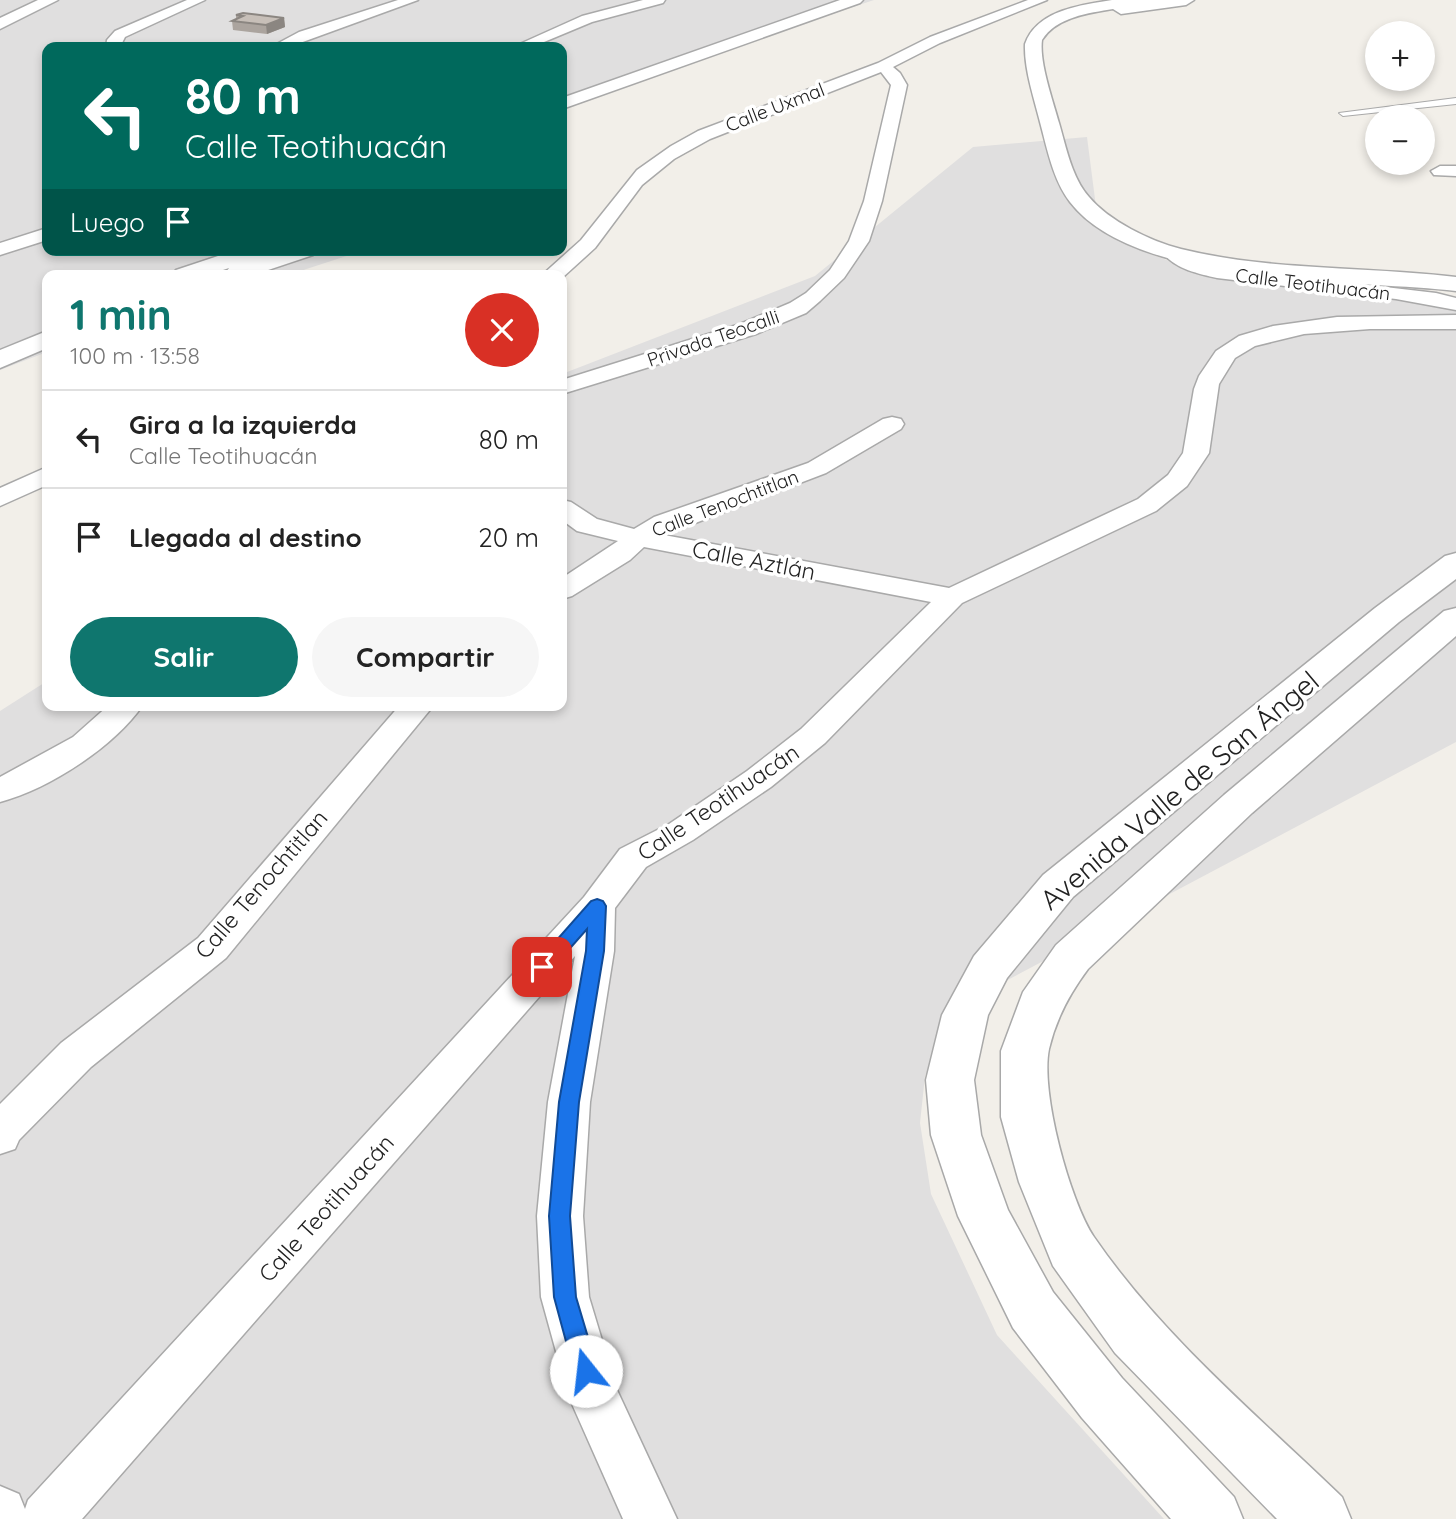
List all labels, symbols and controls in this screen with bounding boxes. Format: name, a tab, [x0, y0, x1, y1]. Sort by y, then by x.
map controls	[1365, 21, 1435, 175]
button: +	[1365, 21, 1435, 91]
text: 80 m	[185, 65, 301, 126]
icon: left	[70, 70, 161, 161]
street label: Calle Uxmal	[722, 77, 828, 137]
button: −	[1365, 105, 1435, 175]
text: Calle Teotihuacán	[185, 126, 447, 166]
icon: arrive	[159, 203, 197, 241]
text: Luego	[70, 206, 145, 239]
street label: Calle Teotihuacán	[1234, 263, 1392, 305]
text: 1 min	[70, 288, 172, 341]
button: close	[465, 293, 539, 367]
street label: Privada Teocalli	[644, 304, 782, 372]
text: 100 m · 13:58	[70, 341, 200, 370]
text: Gira a la izquierda	[129, 408, 357, 441]
icon: left	[70, 420, 108, 458]
text: 80 m	[479, 423, 539, 456]
text: Calle Teotihuacán	[129, 441, 318, 470]
street label: Calle Tenochtitlan	[648, 464, 802, 542]
icon: arrive	[70, 518, 108, 556]
text: Llegada al destino	[129, 521, 362, 554]
text: 20 m	[478, 521, 539, 554]
street label: Calle Aztlán	[690, 534, 818, 586]
button: Salir	[70, 617, 298, 697]
button: Compartir	[312, 617, 539, 697]
street label: Avenida Valle de San Ángel	[1032, 663, 1326, 917]
street label: Calle Teotihuacán	[632, 737, 804, 867]
street label: Calle Tenochtitlan	[188, 804, 334, 964]
pin	[512, 937, 572, 997]
icon: arrive	[523, 948, 561, 986]
street label: Calle Teotihuacán	[252, 1128, 400, 1288]
position arrow	[549, 1334, 623, 1408]

